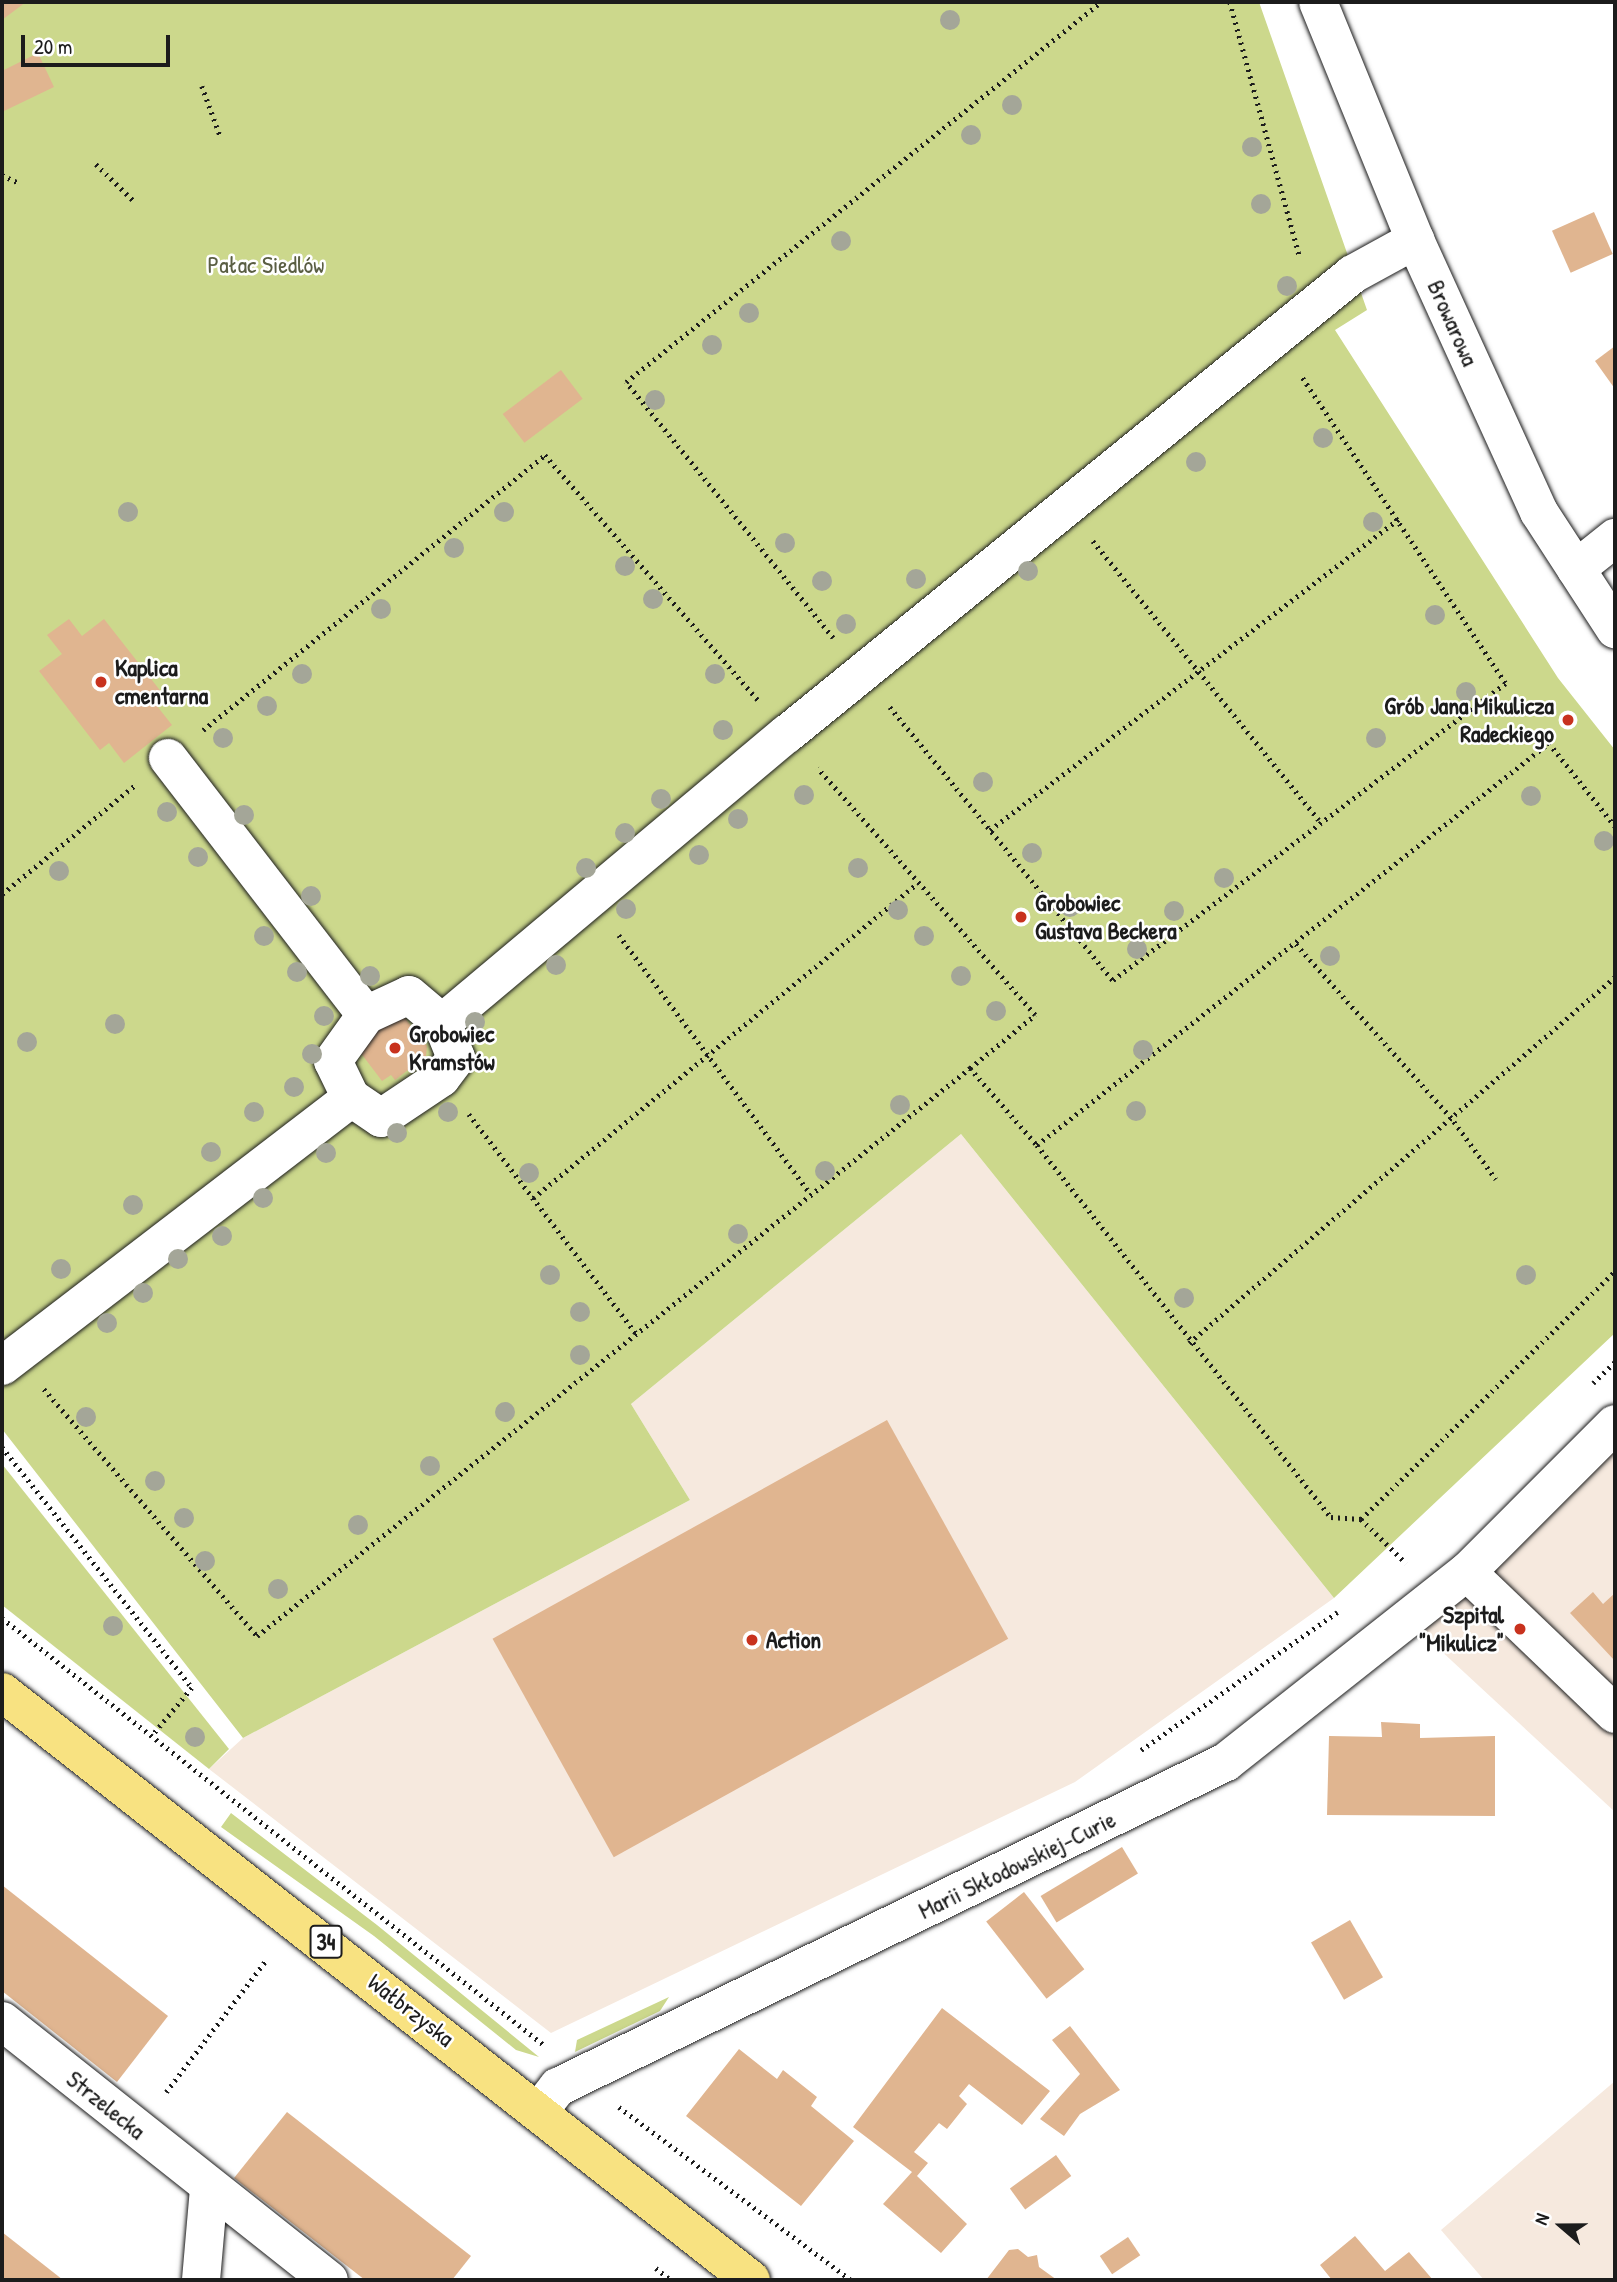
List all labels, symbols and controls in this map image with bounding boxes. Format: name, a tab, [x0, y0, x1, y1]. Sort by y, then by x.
scale bar	[24, 21, 173, 65]
text: 20 m	[34, 32, 72, 61]
park label: Pałac Siedlów	[208, 251, 324, 279]
street label: Browarowa	[1421, 276, 1485, 370]
place label: Kaplica cmentarna	[115, 654, 208, 710]
marker: Kaplica cmentarna	[93, 674, 109, 690]
place label: Grób Jana Mikulicza Radeckiego	[1384, 692, 1554, 748]
marker: Grób Jana Mikulicza Radeckiego	[1560, 712, 1576, 728]
place label: Grobowiec Gustava Beckera	[1035, 889, 1177, 945]
marker: Grobowiec Gustava Beckera	[1013, 909, 1029, 925]
place label: Grobowiec Kramstów	[409, 1020, 495, 1076]
marker: Grobowiec Kramstów	[387, 1040, 403, 1056]
place label: Szpital "Mikulicz"	[1419, 1601, 1504, 1657]
marker: Szpital "Mikulicz"	[1510, 1619, 1530, 1639]
place label: Action	[766, 1626, 821, 1654]
marker: Action	[744, 1632, 760, 1648]
street label: Marii Skłodowskiej-Curie	[914, 1805, 1120, 1925]
road number: 34	[308, 1923, 344, 1962]
street label: Wałbrzyska	[362, 1967, 460, 2053]
street label: Strzelecka	[61, 2065, 151, 2145]
north arrow	[1526, 2191, 1596, 2261]
text: N	[1527, 2210, 1555, 2228]

